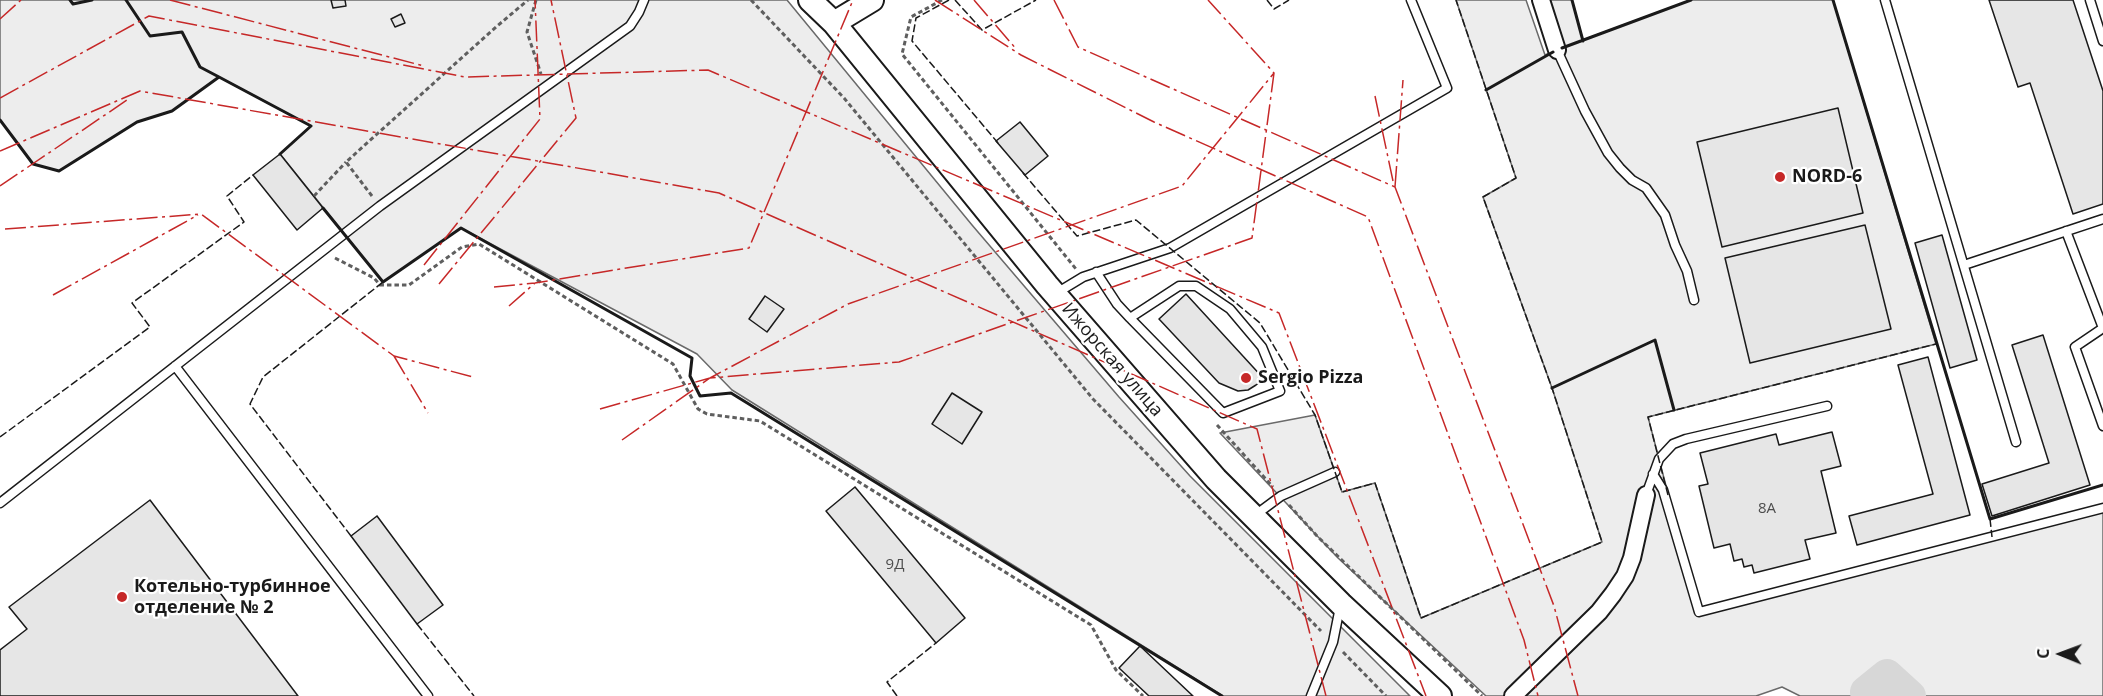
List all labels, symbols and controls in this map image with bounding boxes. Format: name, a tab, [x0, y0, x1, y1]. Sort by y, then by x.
place label: NORD-6	[1792, 166, 1862, 188]
marker: NORD-6	[1773, 170, 1787, 184]
street label: Ижорская улица	[1057, 299, 1167, 421]
place label: Sergio Pizza	[1258, 367, 1363, 389]
marker: Sergio Pizza	[1239, 371, 1253, 385]
house number: 8А	[1758, 500, 1776, 518]
house number: 9Д	[886, 556, 904, 574]
place label: Котельно-турбинное отделение № 2	[134, 576, 331, 618]
marker: Котельно-турбинное отделение № 2	[115, 590, 129, 604]
north arrow	[2031, 624, 2091, 684]
text: С	[2032, 648, 2054, 659]

